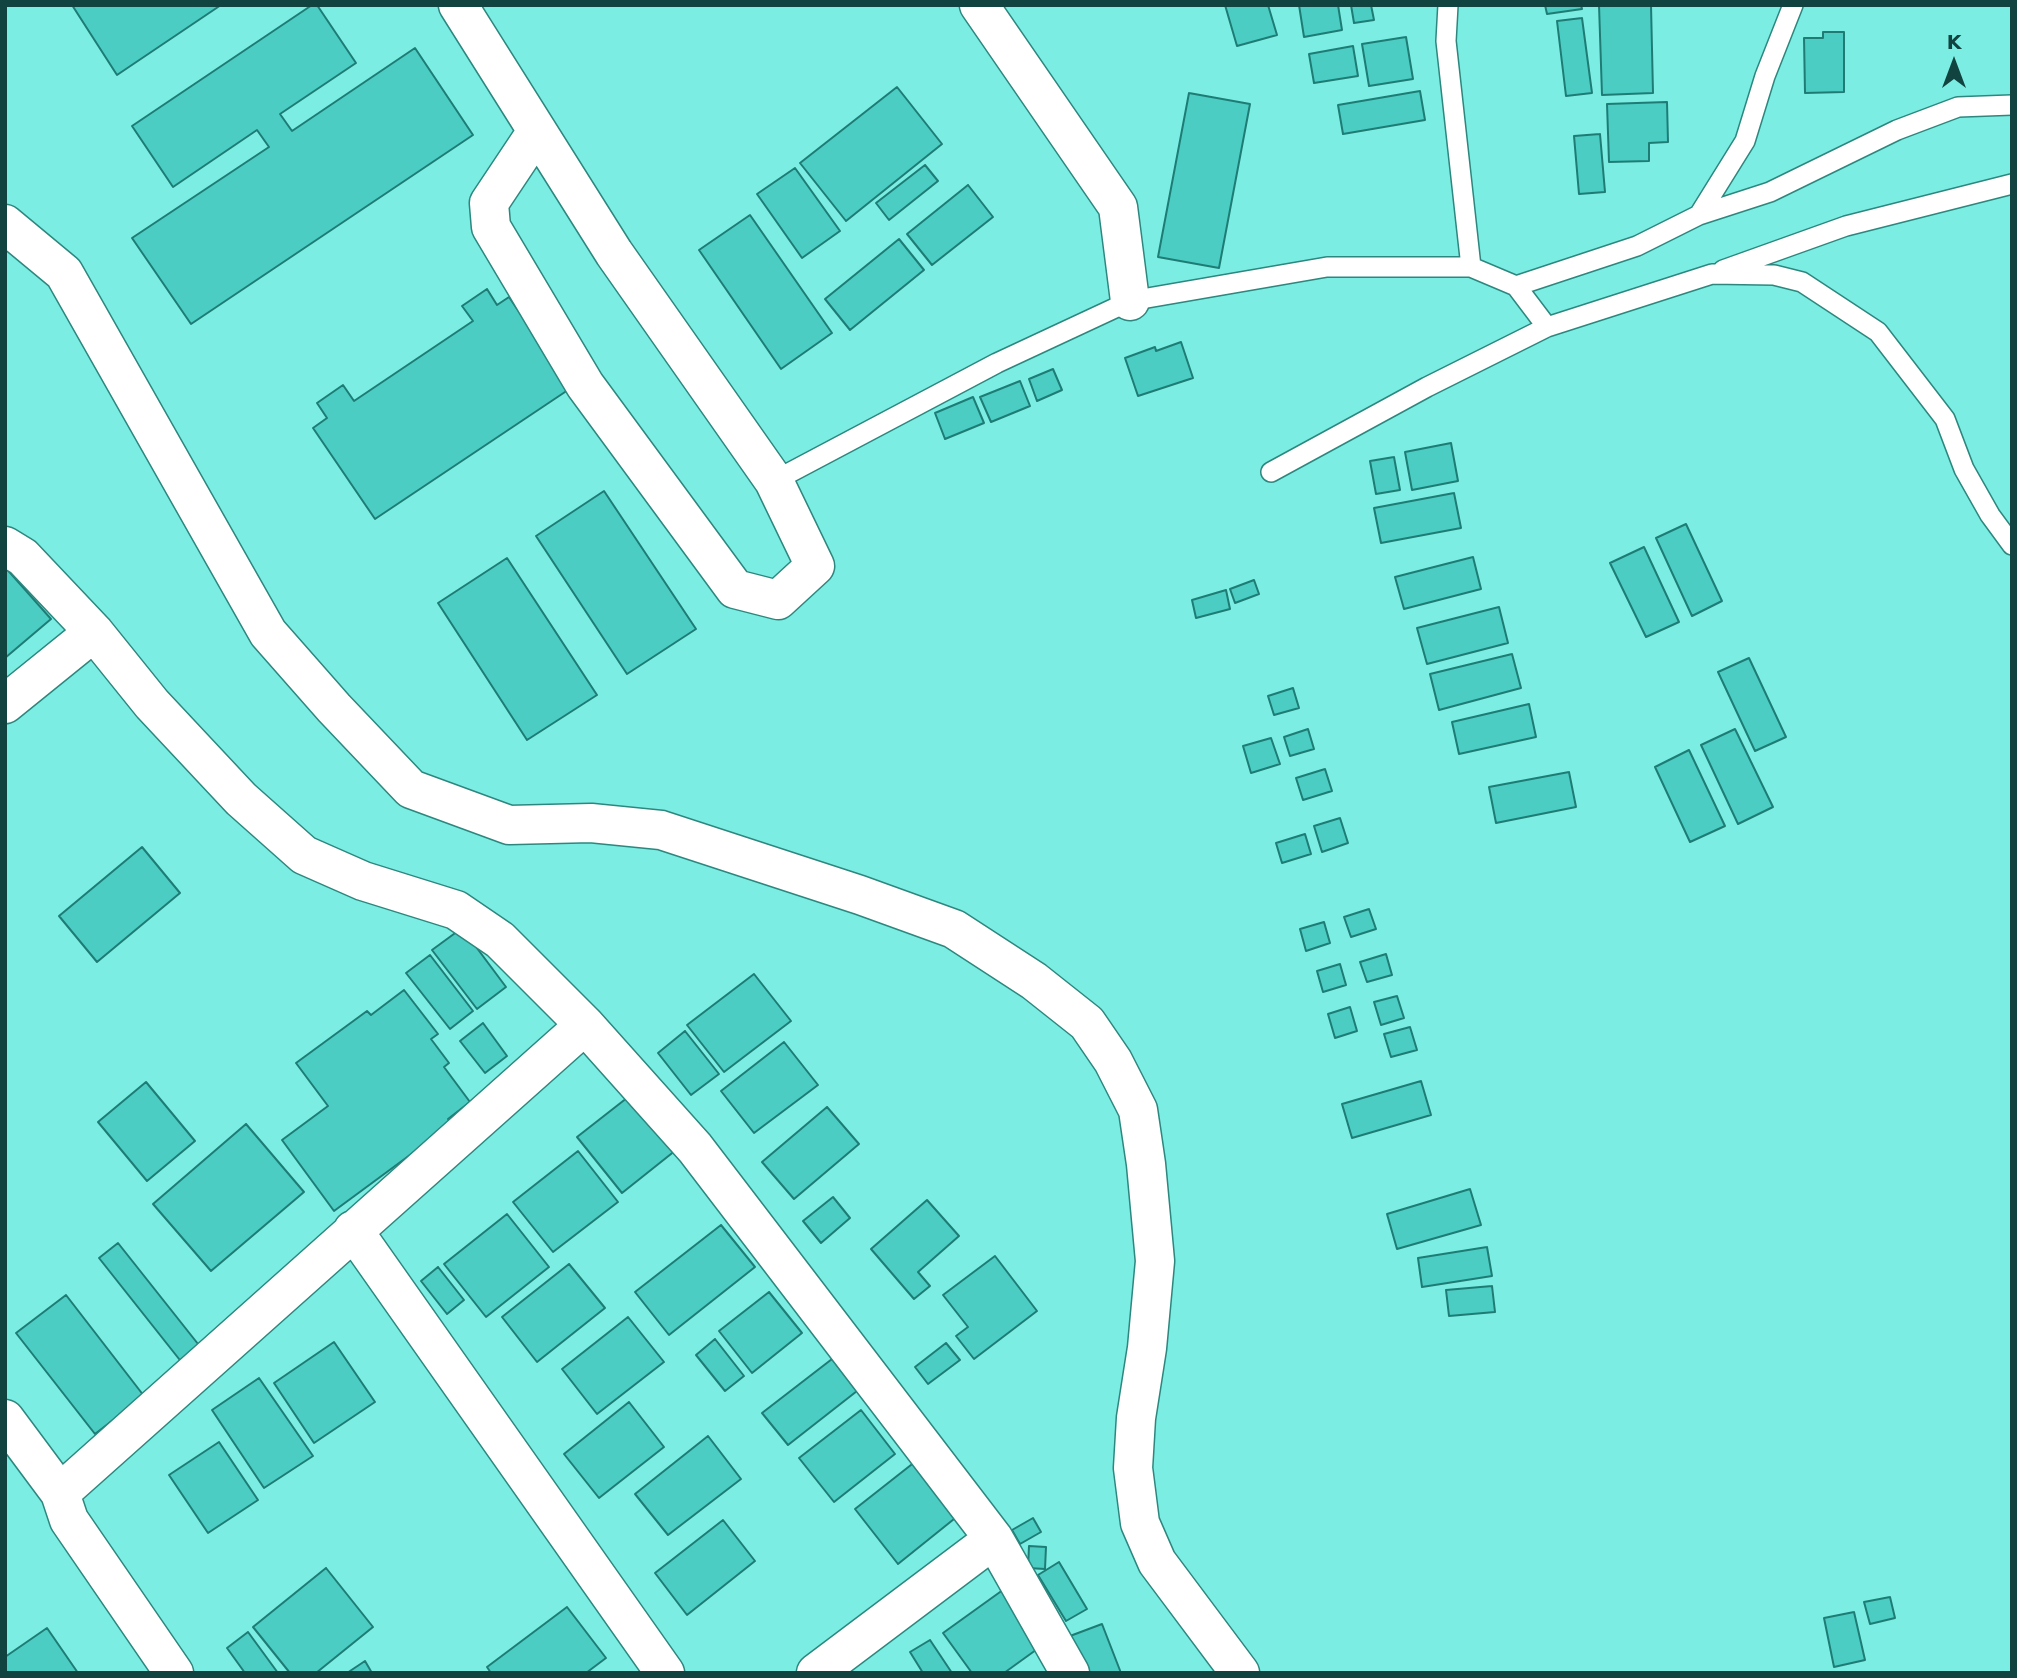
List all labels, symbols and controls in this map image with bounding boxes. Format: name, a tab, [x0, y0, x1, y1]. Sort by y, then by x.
north arrow	[1919, 28, 1989, 98]
text: K	[1947, 31, 1961, 53]

